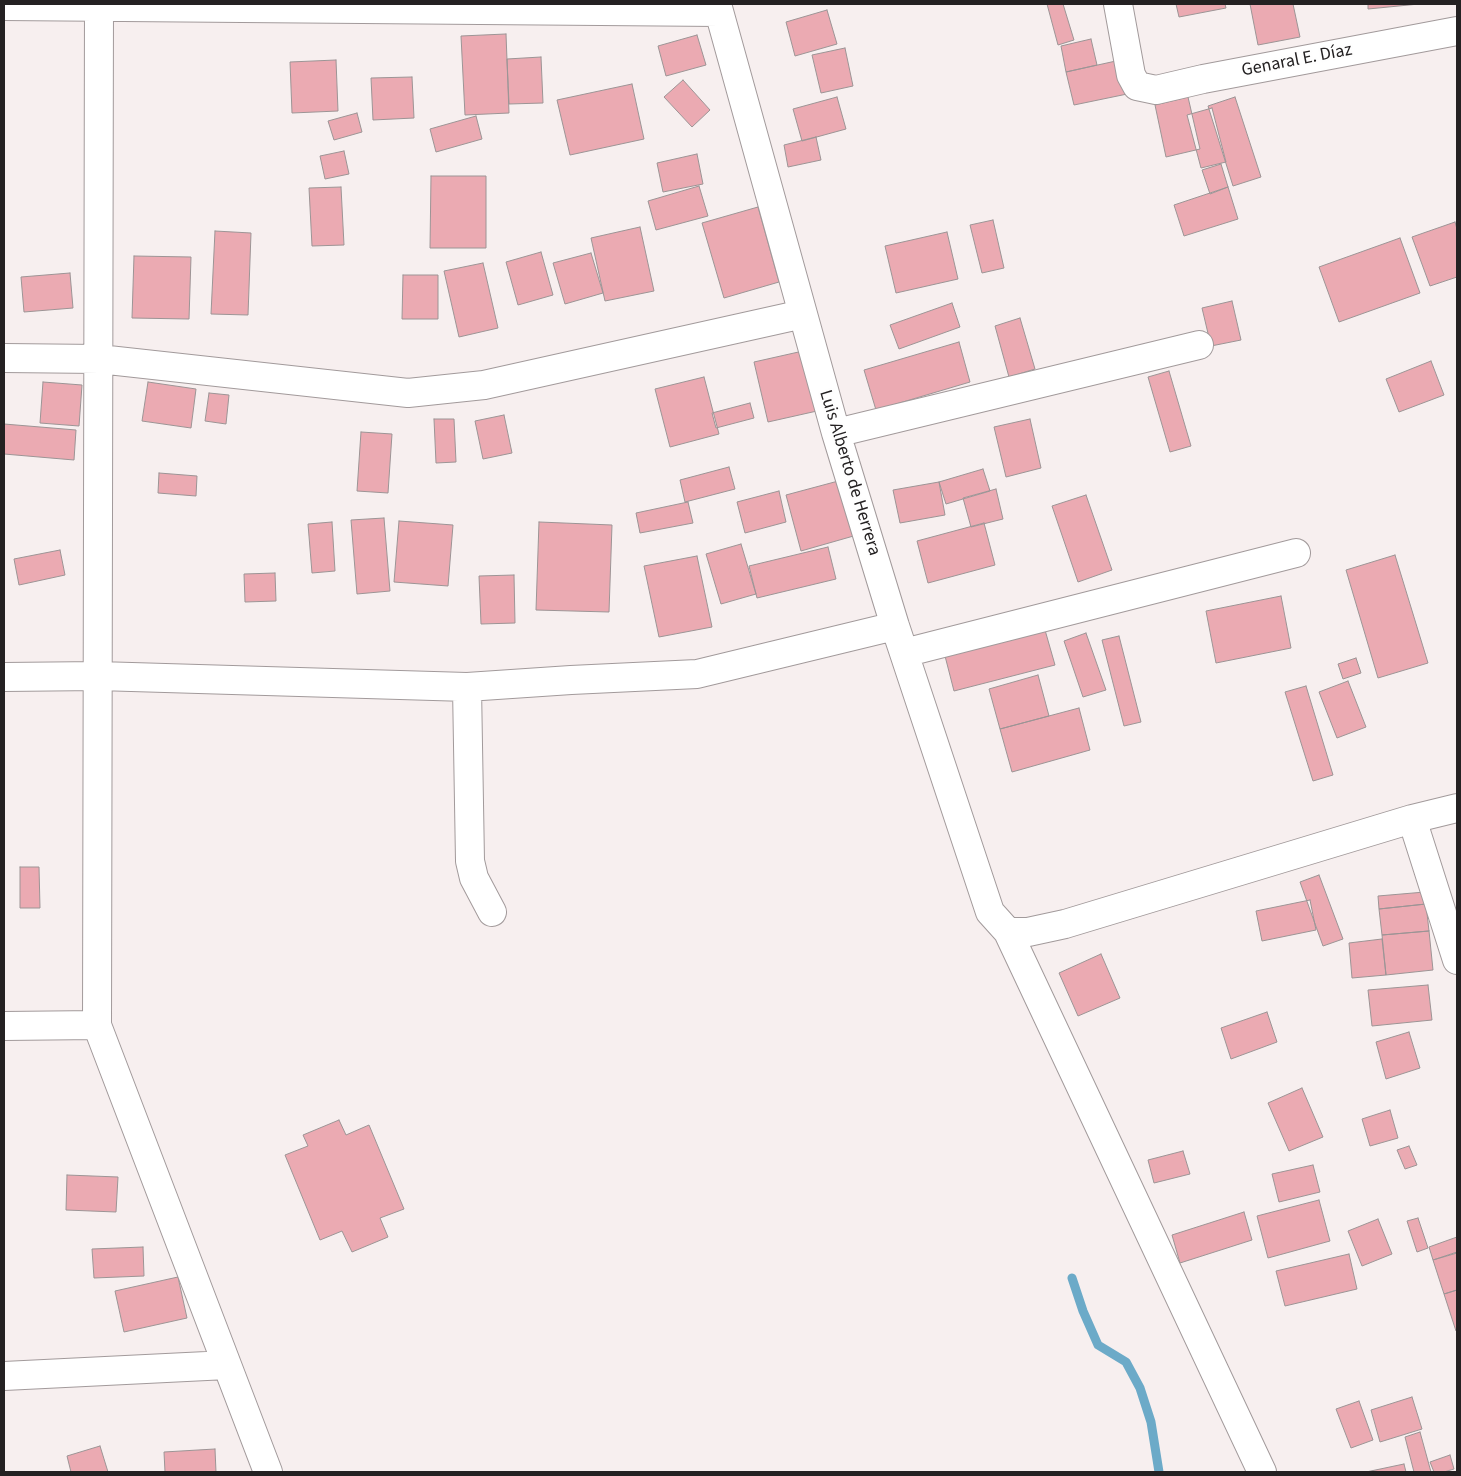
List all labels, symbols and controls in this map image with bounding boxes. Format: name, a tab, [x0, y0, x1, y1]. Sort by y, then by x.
street label: Genaral E. Díaz	[1240, 40, 1354, 82]
street label: Luis Alberto de Herrera	[814, 388, 884, 558]

